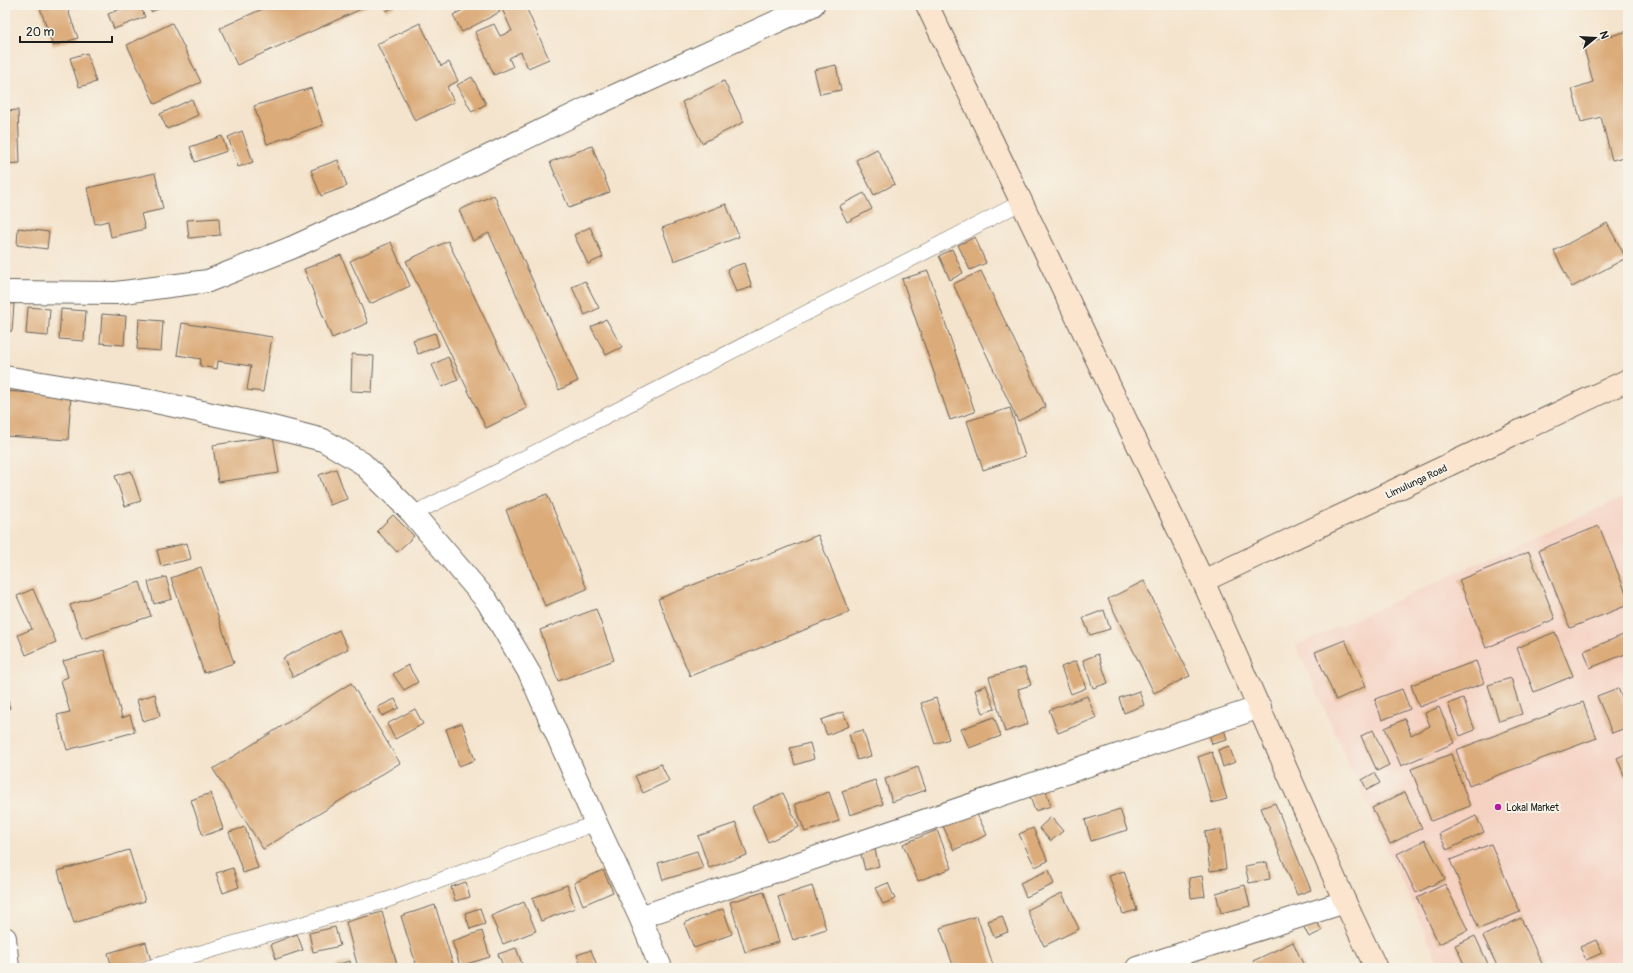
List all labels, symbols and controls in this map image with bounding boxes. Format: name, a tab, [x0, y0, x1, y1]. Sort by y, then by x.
scale bar	[20, 18, 112, 44]
north arrow	[1575, 18, 1615, 58]
text: 20 m	[26, 25, 55, 40]
text: N	[1597, 30, 1612, 41]
street label: Limulunga Road	[1384, 462, 1449, 501]
marker: Lokal Market	[1493, 802, 1503, 812]
place label: Lokal Market	[1506, 802, 1560, 814]

